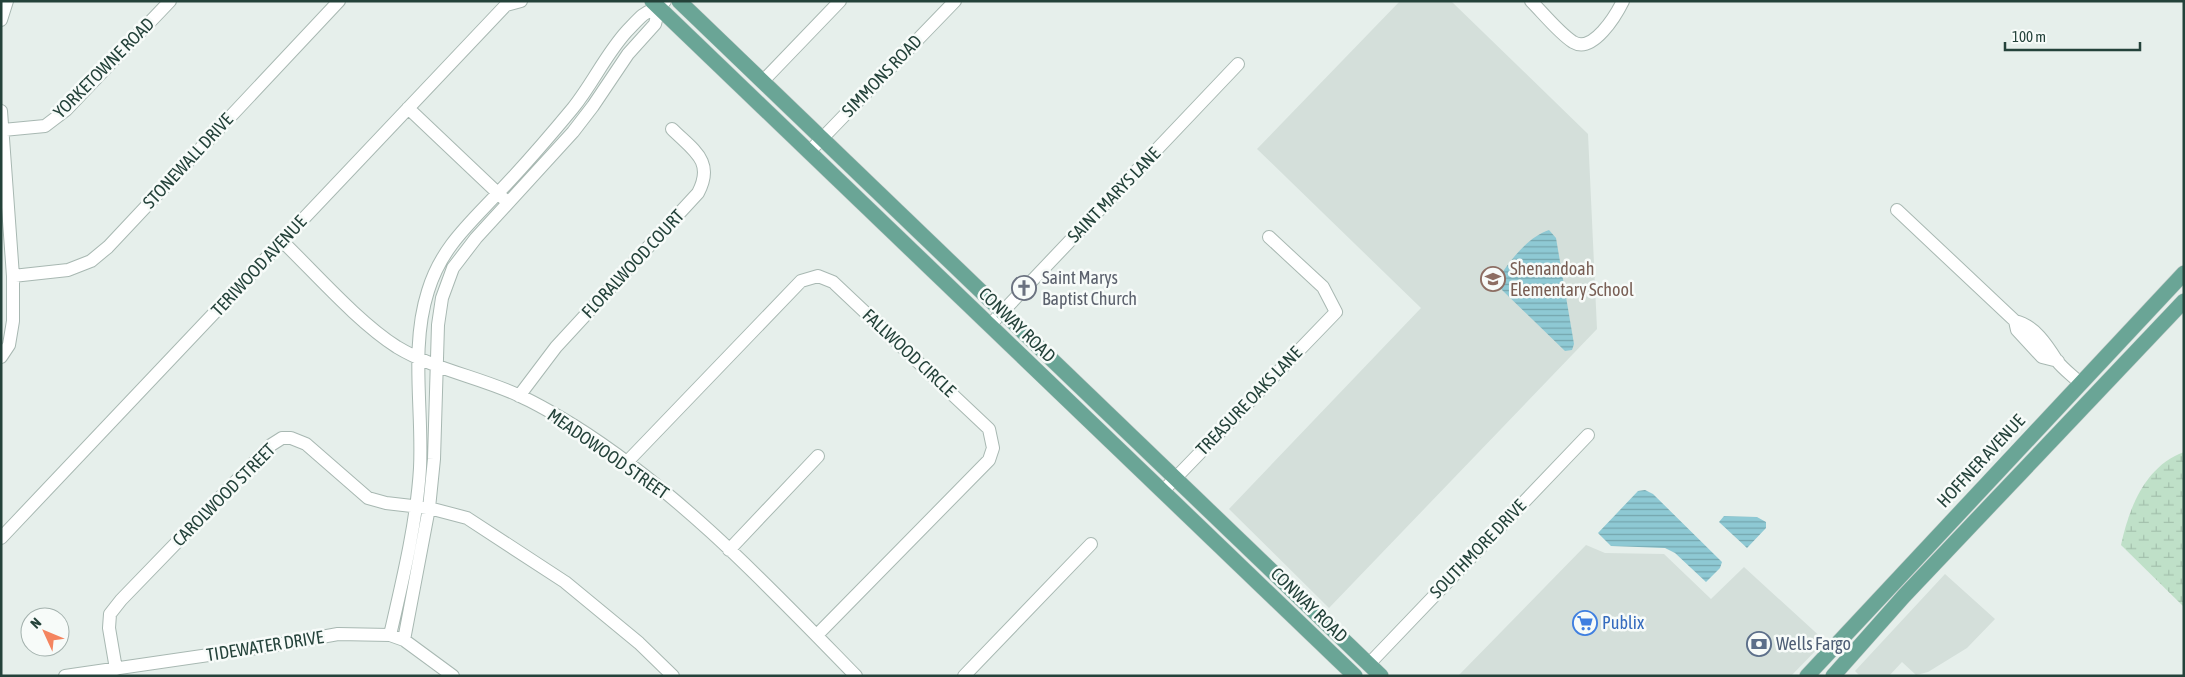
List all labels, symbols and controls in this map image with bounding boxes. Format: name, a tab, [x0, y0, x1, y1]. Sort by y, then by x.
street label: YORKETOWNE ROAD	[49, 13, 158, 122]
scale bar	[2005, 20, 2140, 52]
text: 100 m	[2012, 28, 2046, 45]
street label: SIMMONS ROAD	[837, 30, 926, 121]
street label: STONEWALL DRIVE	[138, 109, 237, 212]
street label: SAINT MARYS LANE	[1063, 143, 1164, 246]
street label: FLORALWOOD COURT	[577, 205, 688, 322]
street label: TERIWOOD AVENUE	[207, 211, 311, 320]
place label: Shenandoah Elementary School	[1510, 258, 1634, 300]
school or university icon: Shenandoah Elementary School	[1480, 266, 1506, 292]
place label: Saint Marys Baptist Church	[1042, 267, 1137, 309]
church icon: Saint Marys Baptist Church	[1011, 275, 1037, 301]
street label: CONWAY ROAD	[975, 283, 1060, 366]
street label: FALLWOOD CIRCLE	[859, 304, 960, 401]
street label: TREASURE OAKS LANE	[1191, 342, 1306, 459]
street label: MEADOWOOD STREET	[544, 404, 673, 503]
street label: HOFFNER AVENUE	[1932, 410, 2029, 511]
street label: CAROLWOOD STREET	[168, 439, 279, 550]
street label: SOUTHMORE DRIVE	[1425, 495, 1530, 602]
street label: CONWAY ROAD	[1267, 563, 1352, 646]
north arrow	[20, 607, 70, 657]
supermarket icon: Publix	[1572, 610, 1598, 636]
place label: Publix	[1602, 612, 1644, 633]
text: N	[27, 614, 44, 631]
street label: TIDEWATER DRIVE	[205, 626, 325, 665]
bank icon: Wells Fargo	[1746, 631, 1772, 657]
place label: Wells Fargo	[1776, 633, 1851, 654]

